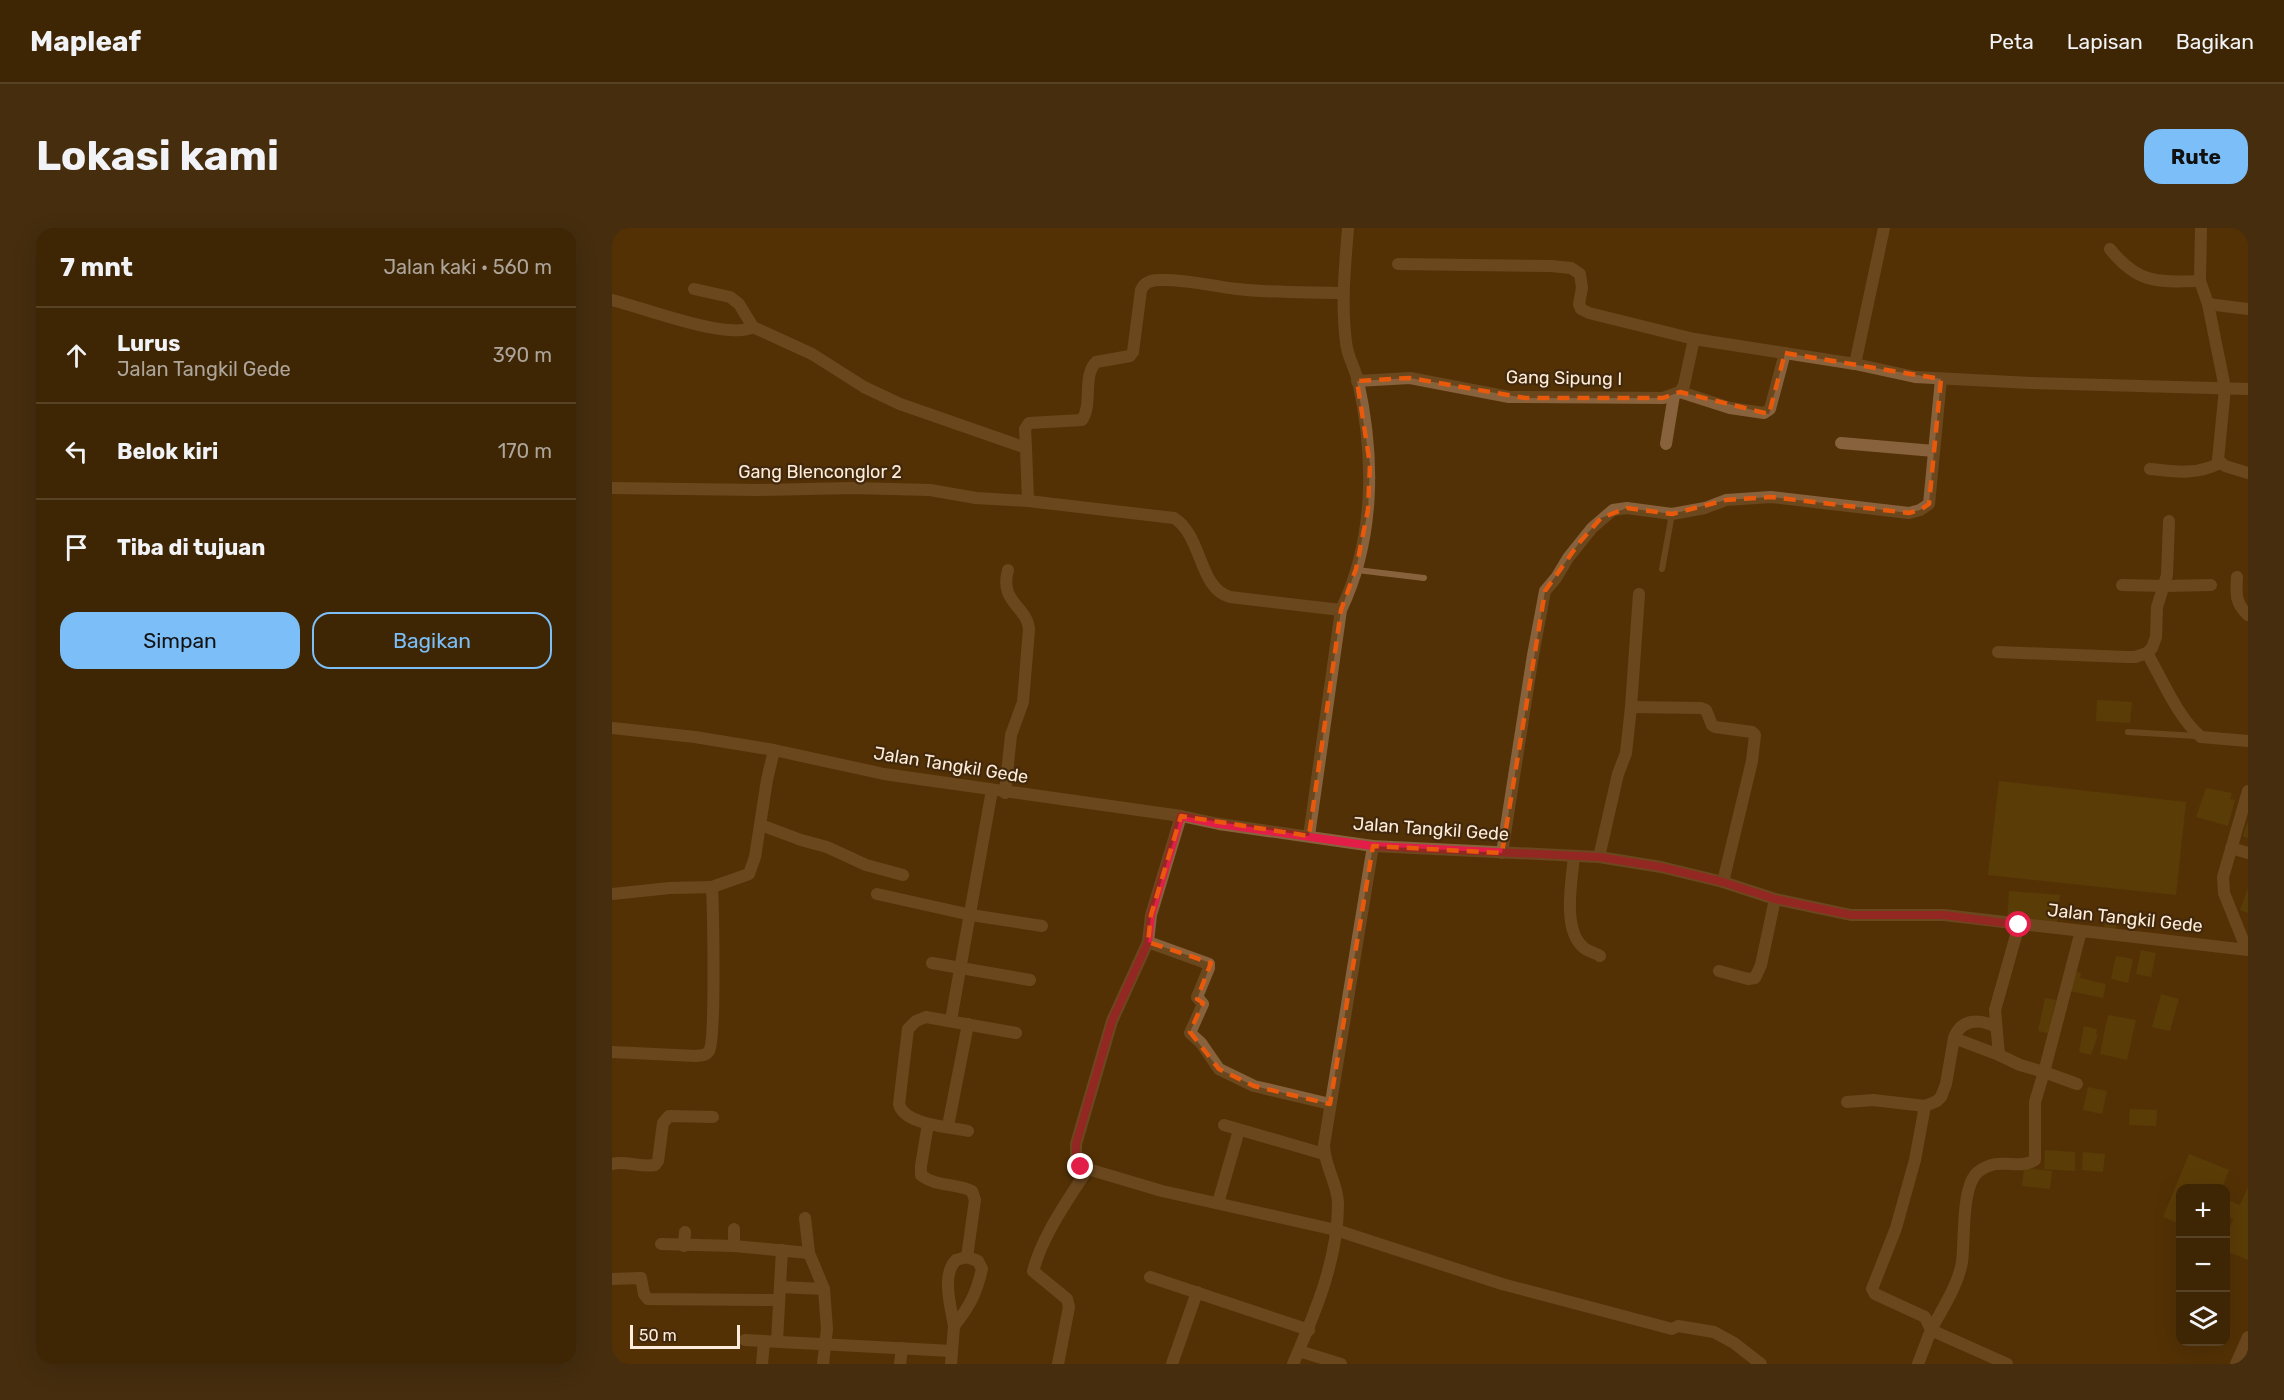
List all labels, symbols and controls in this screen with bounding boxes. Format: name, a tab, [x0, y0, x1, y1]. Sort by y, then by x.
text: Mapleaf	[30, 25, 141, 58]
text: Peta	[1989, 29, 2034, 54]
text: Lapisan	[2067, 29, 2143, 54]
text: Bagikan	[2176, 29, 2254, 54]
button: Rute	[2144, 129, 2248, 184]
text: Lokasi kami	[36, 131, 279, 181]
text: 7 mnt	[60, 252, 133, 283]
text: Jalan kaki · 560 m	[383, 255, 552, 279]
text: Lurus	[117, 330, 180, 357]
icon: ahead	[60, 339, 93, 372]
text: 390 m	[493, 343, 552, 367]
text: Jalan Tangkil Gede	[117, 357, 291, 381]
street label: Gang Sipung I	[1506, 366, 1622, 390]
icon: left	[60, 435, 93, 468]
text: Belok kiri	[117, 438, 218, 465]
text: 170 m	[498, 439, 552, 463]
street label: Gang Blenconglor 2	[738, 461, 902, 483]
icon: arrive	[60, 531, 93, 564]
text: Tiba di tujuan	[117, 534, 265, 561]
button: Simpan	[60, 612, 300, 669]
button: Bagikan	[312, 612, 552, 669]
street label: Jalan Tangkil Gede	[872, 742, 1030, 788]
street label: Jalan Tangkil Gede	[1352, 813, 1510, 845]
street label: Jalan Tangkil Gede	[2046, 899, 2204, 937]
route start	[2005, 911, 2031, 937]
route end	[1067, 1153, 1093, 1179]
map controls	[2176, 1184, 2230, 1346]
button: +	[2176, 1184, 2230, 1238]
button: −	[2176, 1238, 2230, 1292]
button: layers	[2176, 1292, 2230, 1346]
scale bar	[630, 1322, 740, 1350]
text: 50 m	[639, 1326, 677, 1345]

